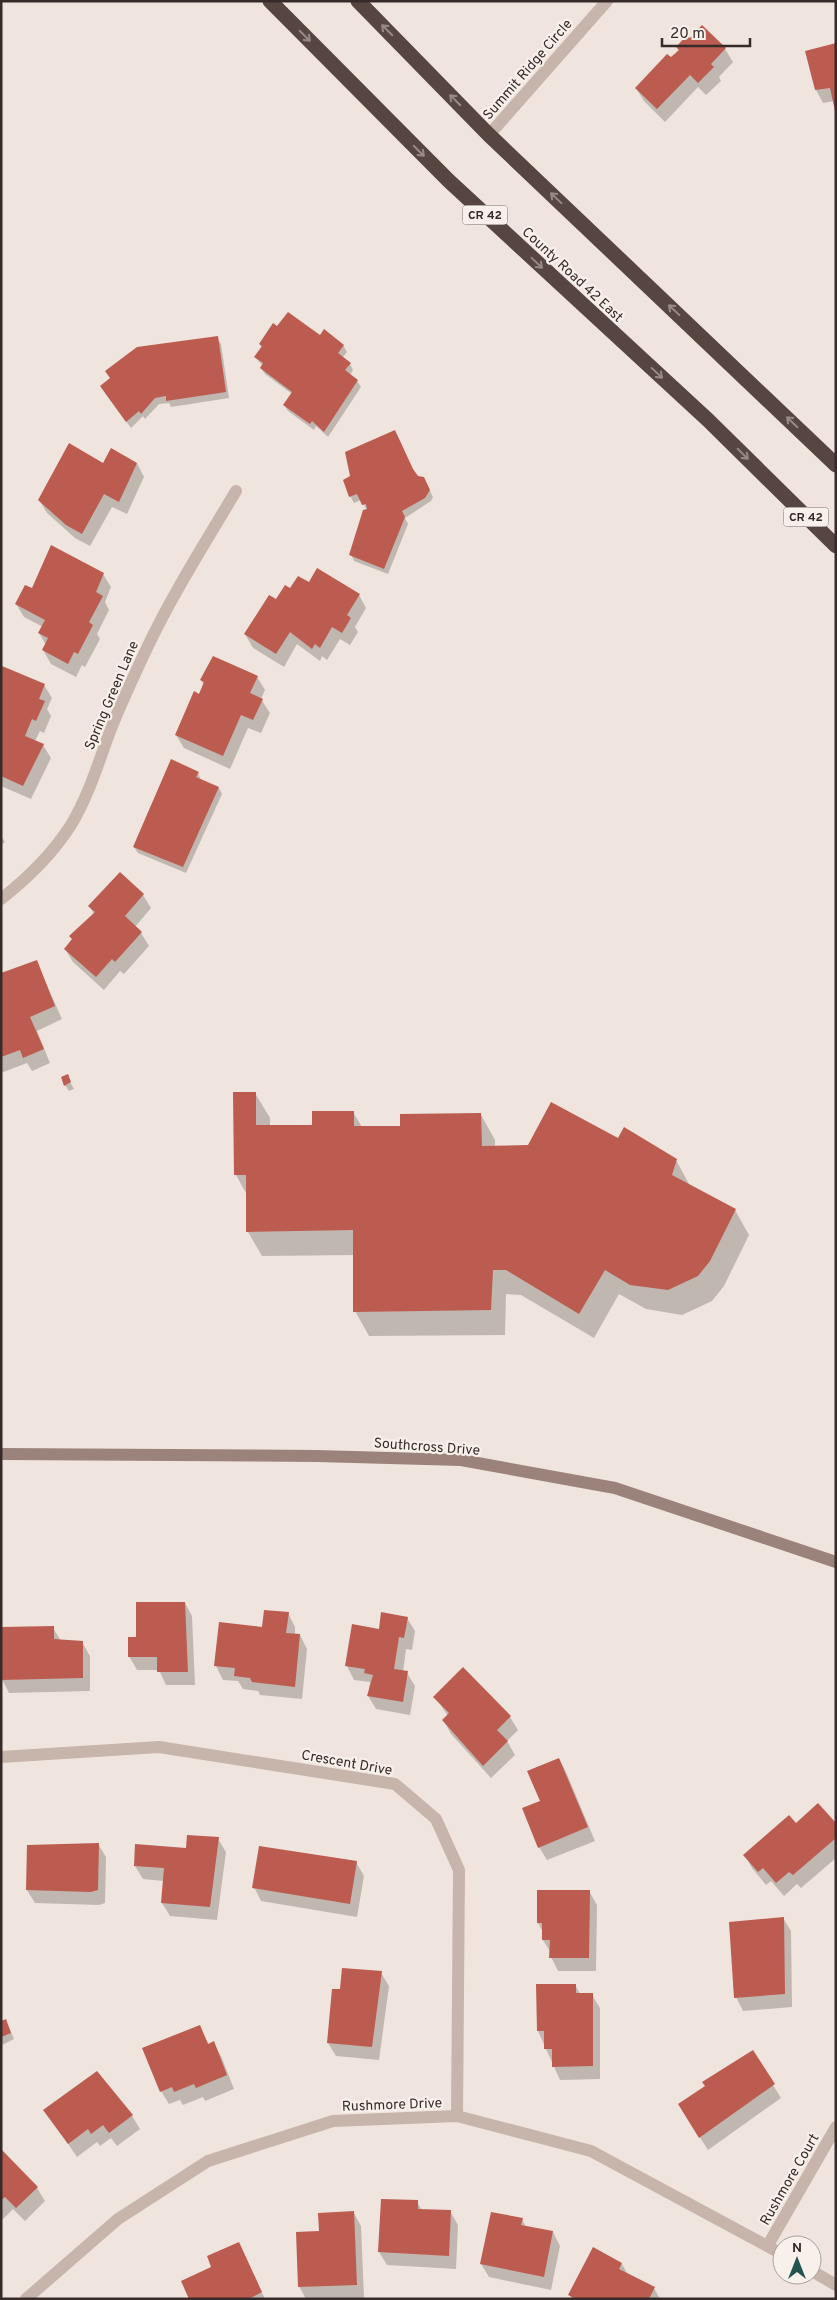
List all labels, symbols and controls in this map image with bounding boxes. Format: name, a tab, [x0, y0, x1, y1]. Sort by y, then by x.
scale bar	[662, 15, 750, 47]
street label: Summit Ridge Circle	[480, 16, 576, 124]
one-way arrow	[380, 24, 393, 36]
text: 20 m	[670, 25, 705, 44]
one-way arrow	[298, 30, 311, 42]
one-way arrow	[449, 94, 461, 106]
one-way arrow	[413, 145, 425, 157]
one-way arrow	[550, 192, 563, 204]
road number: CR 42	[462, 206, 508, 224]
street label: County Road 42 East	[518, 224, 626, 326]
one-way arrow	[531, 257, 544, 269]
one-way arrow	[668, 304, 681, 316]
one-way arrow	[650, 367, 663, 379]
one-way arrow	[785, 416, 798, 428]
one-way arrow	[736, 448, 749, 460]
road number: CR 42	[784, 508, 828, 526]
street label: Spring Green Lane	[82, 639, 143, 753]
street label: Southcross Drive	[373, 1435, 481, 1460]
street label: Crescent Drive	[300, 1747, 394, 1780]
street label: Rushmore Drive	[342, 2095, 443, 2116]
street label: Rushmore Court	[757, 2131, 823, 2229]
north arrow	[772, 2235, 822, 2285]
text: N	[792, 2240, 802, 2257]

